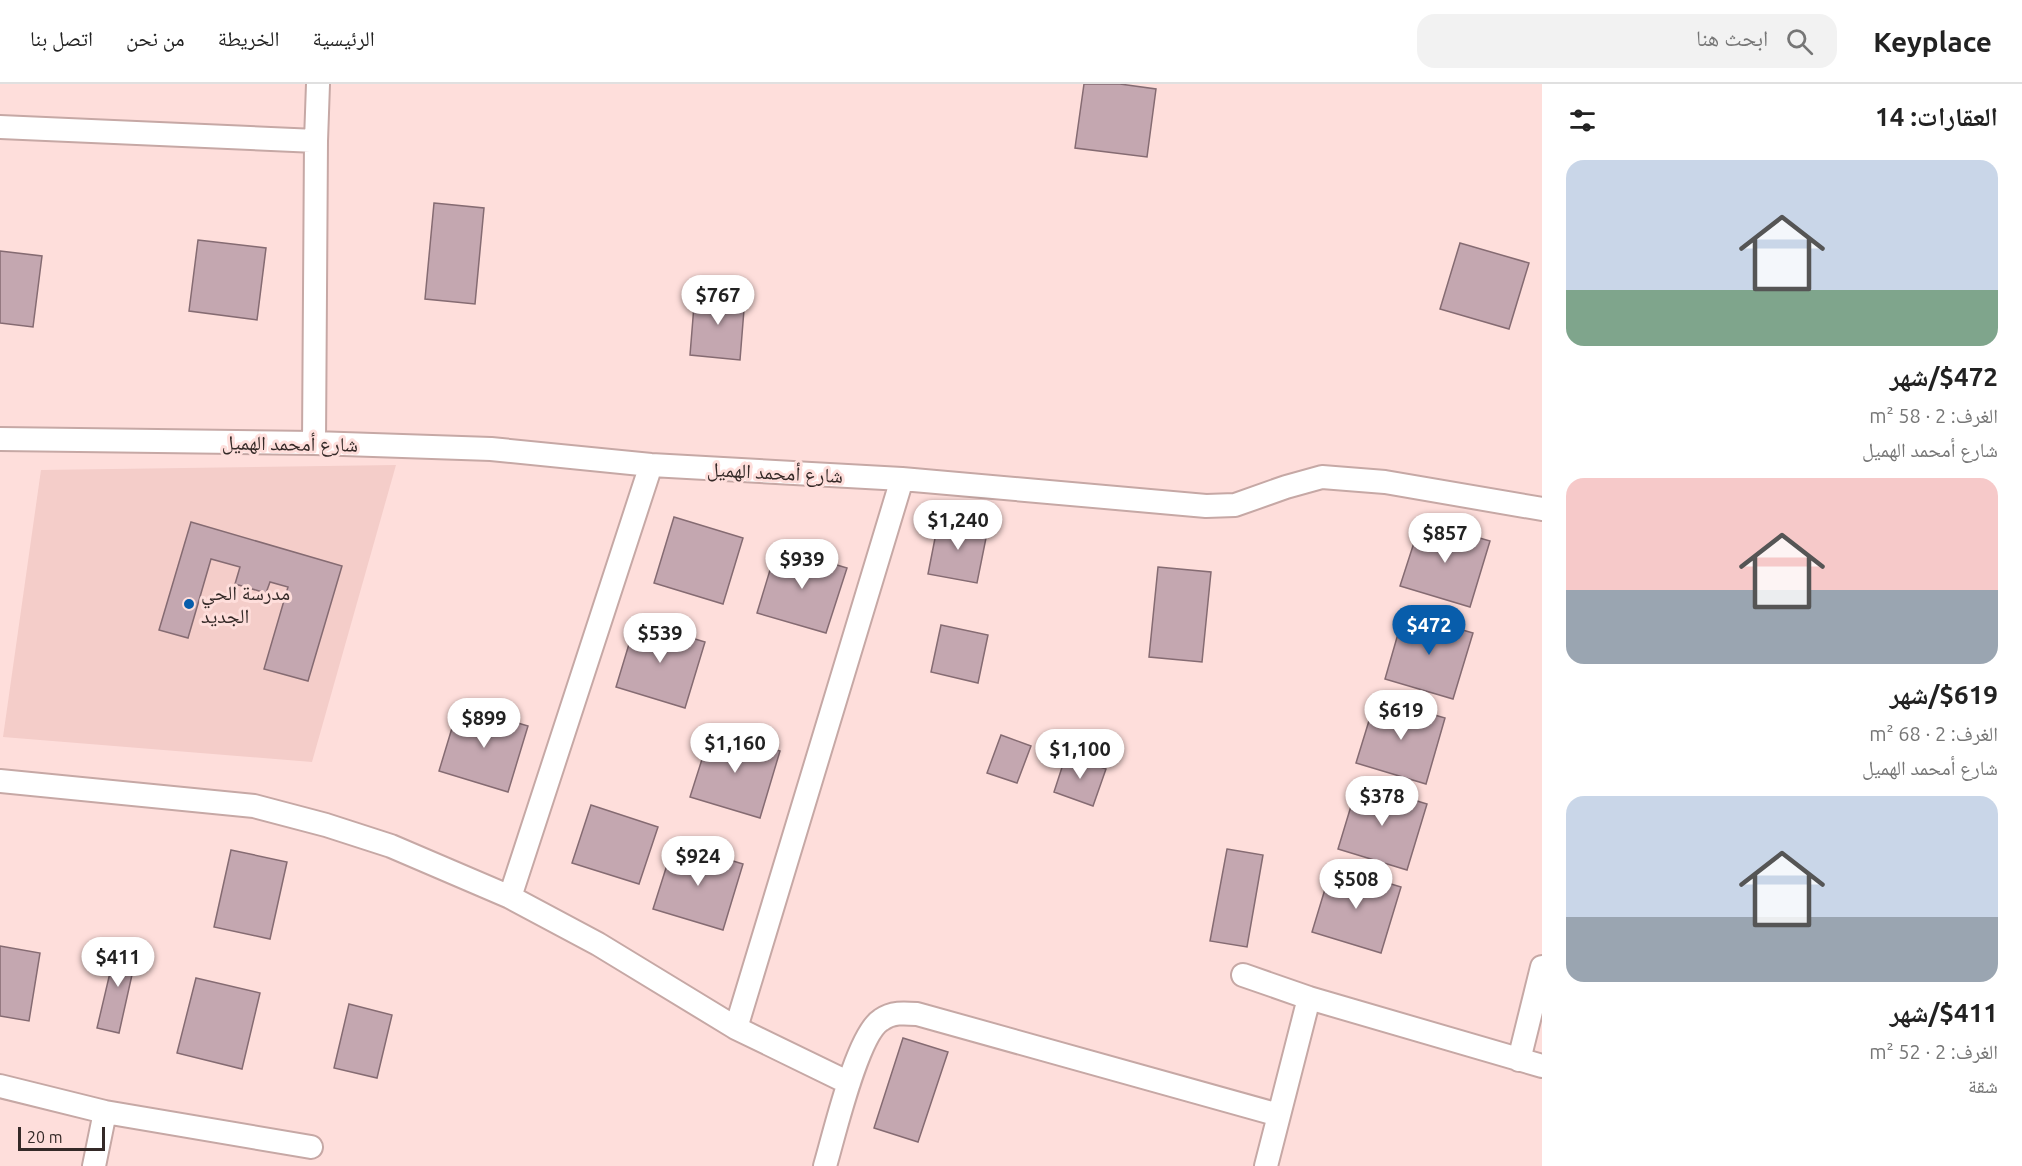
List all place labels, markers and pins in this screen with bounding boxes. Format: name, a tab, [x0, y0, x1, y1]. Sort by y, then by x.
pin: $767	[682, 275, 754, 326]
pin: $1,240	[909, 500, 1007, 551]
pin: $857	[1409, 513, 1481, 564]
pin: $939	[766, 539, 838, 590]
place label: مدرسة الحي الجديد	[201, 581, 290, 627]
marker: مدرسة الحي الجديد	[182, 597, 196, 611]
pin: $472	[1393, 605, 1465, 656]
pin: $539	[624, 613, 696, 664]
pin: $619	[1365, 690, 1437, 741]
pin: $899	[448, 698, 520, 749]
pin: $1,160	[686, 723, 784, 774]
pin: $1,100	[1031, 729, 1129, 780]
pin: $378	[1346, 776, 1418, 827]
pin: $924	[662, 836, 734, 887]
pin: $508	[1320, 859, 1392, 910]
pin: $411	[82, 937, 154, 988]

